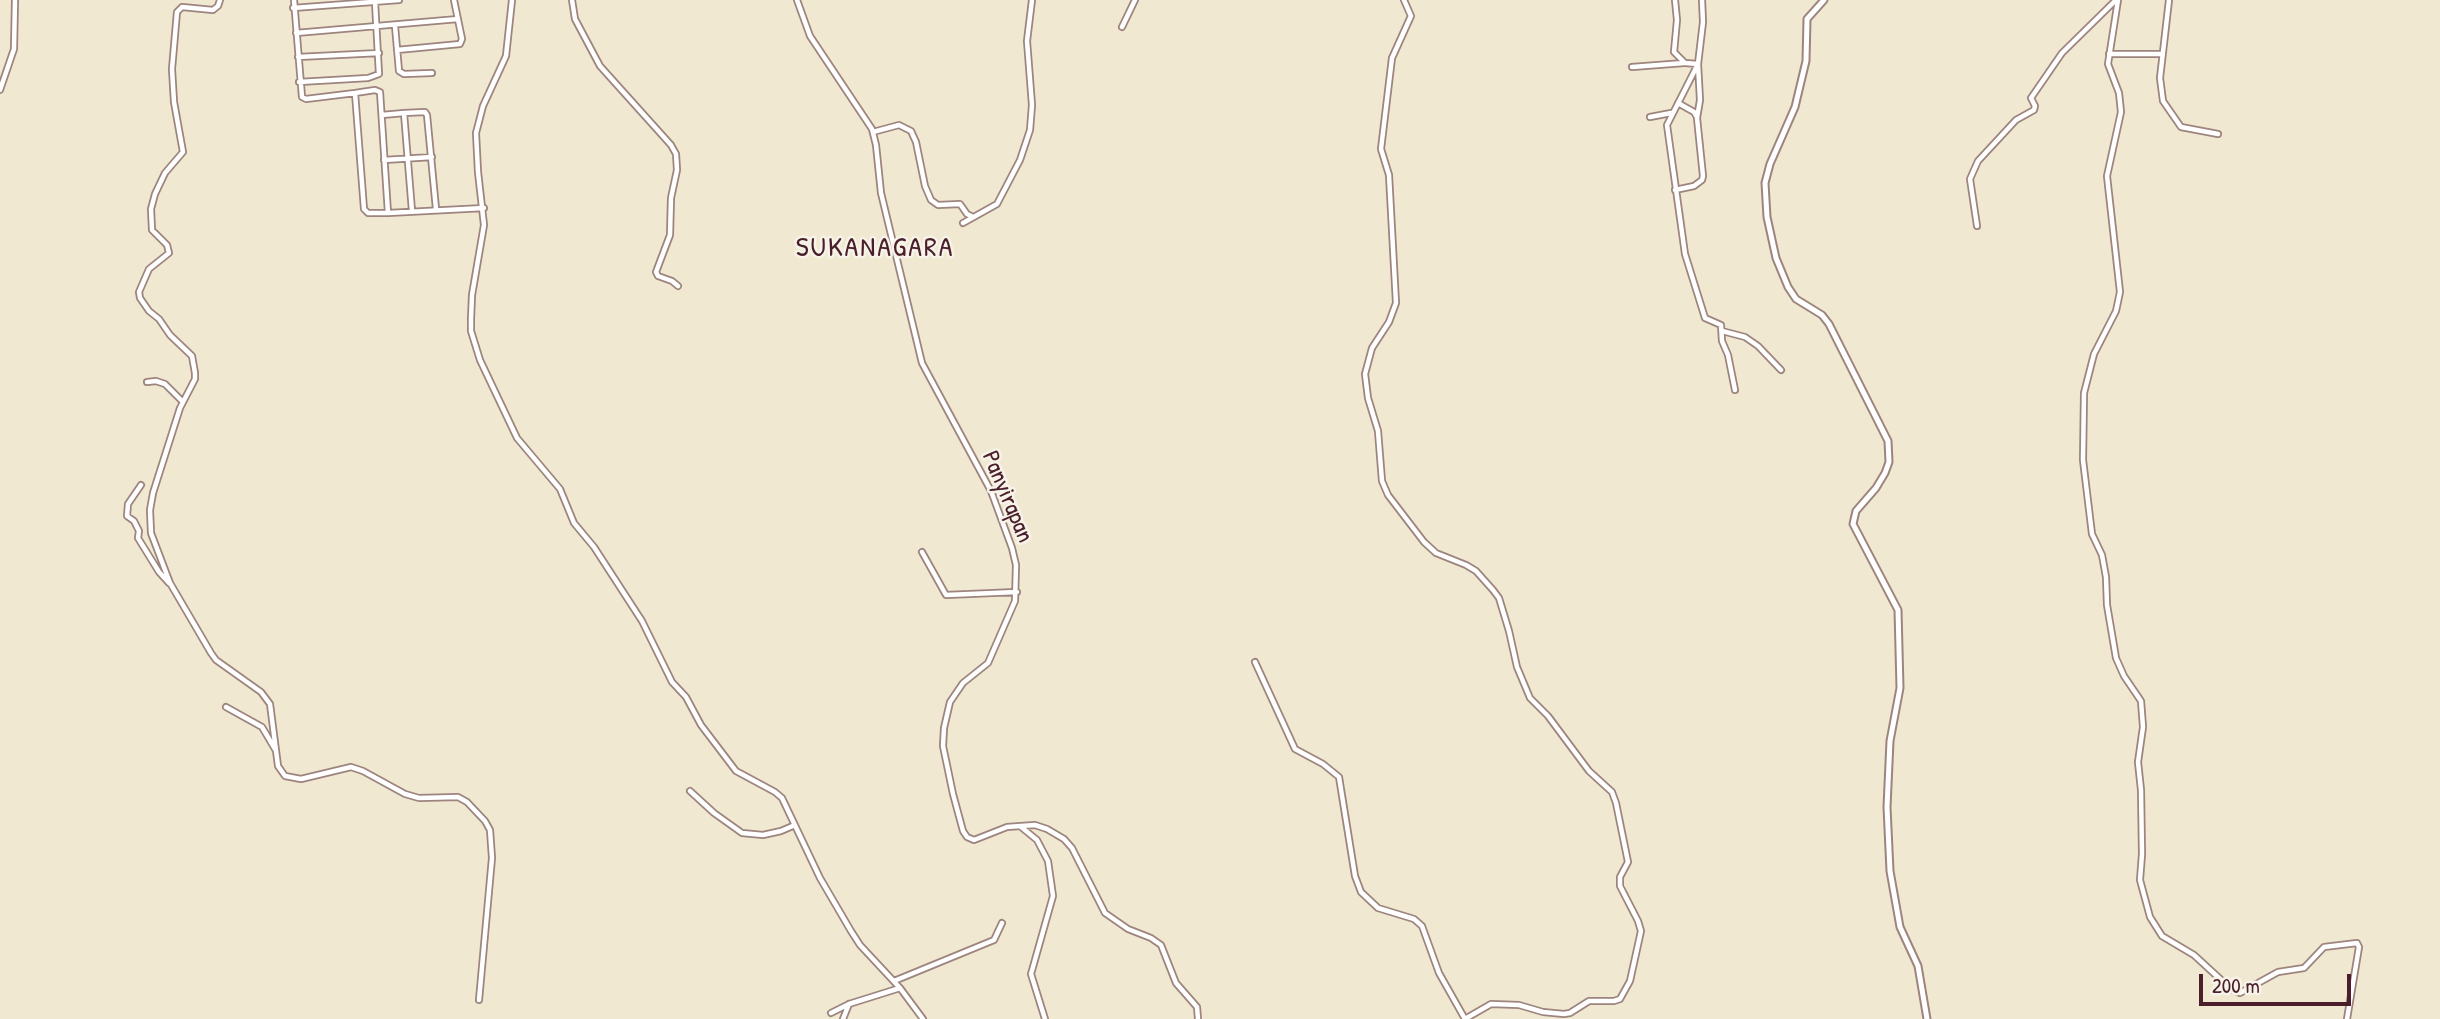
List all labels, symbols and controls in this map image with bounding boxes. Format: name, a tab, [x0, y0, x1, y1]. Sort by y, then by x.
district label: SUKANAGARA	[797, 232, 953, 266]
street label: Panyirapan	[975, 447, 1039, 547]
scale bar	[2202, 960, 2354, 1004]
text: 200 m	[2212, 971, 2260, 1000]

